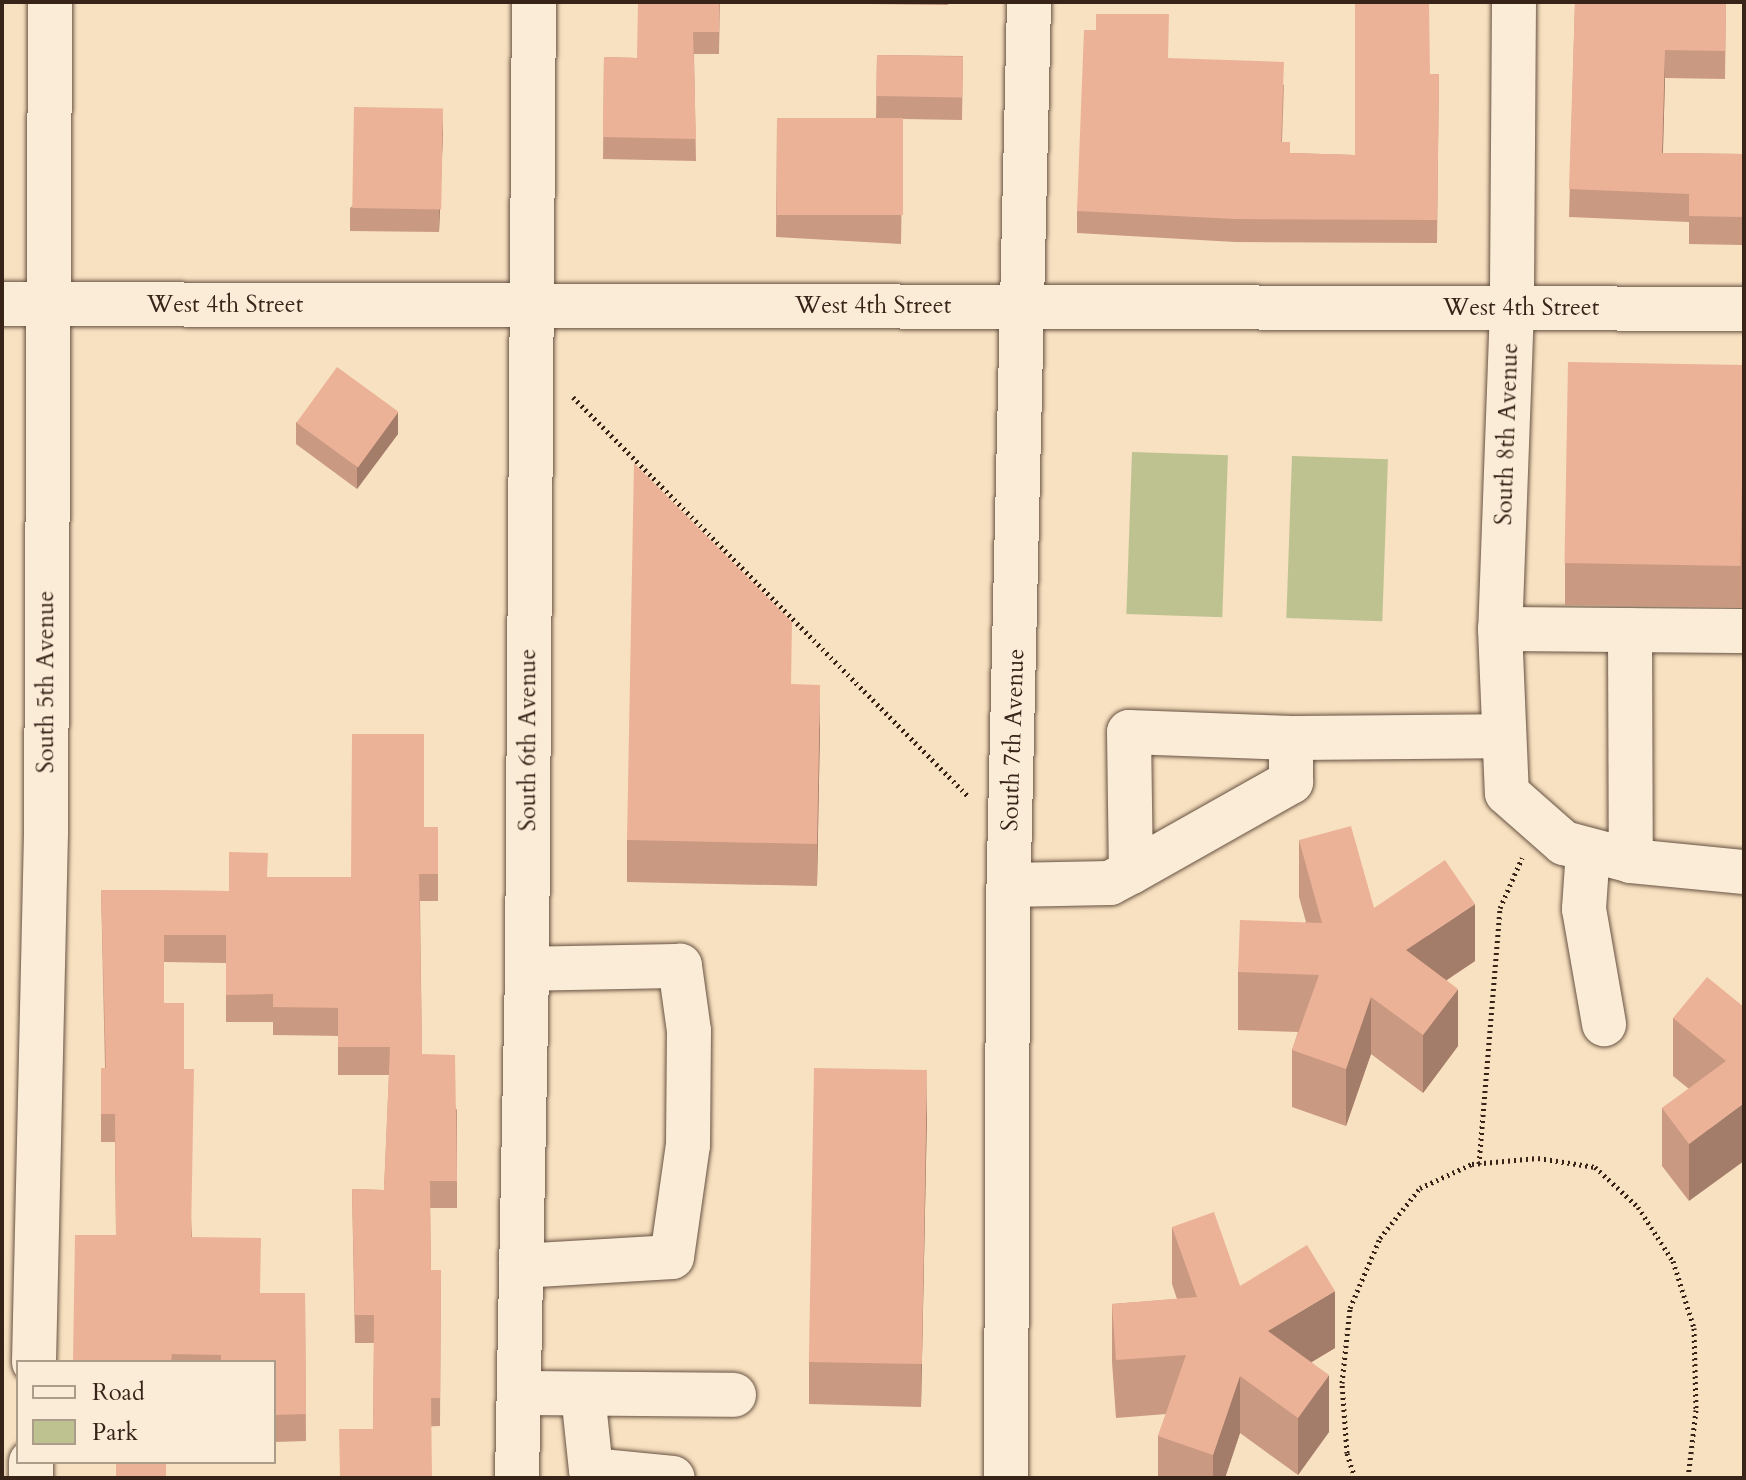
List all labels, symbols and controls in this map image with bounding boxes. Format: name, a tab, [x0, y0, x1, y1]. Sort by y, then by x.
street label: West 4th Street	[147, 291, 303, 319]
street label: West 4th Street	[795, 292, 951, 320]
street label: West 4th Street	[1443, 294, 1599, 322]
street label: South 8th Avenue	[1489, 342, 1525, 526]
street label: South 5th Avenue	[32, 591, 60, 773]
street label: South 7th Avenue	[995, 648, 1031, 832]
street label: South 6th Avenue	[514, 649, 542, 831]
legend	[16, 1360, 276, 1464]
text: Road	[92, 1376, 145, 1409]
text: Park	[92, 1416, 138, 1449]

